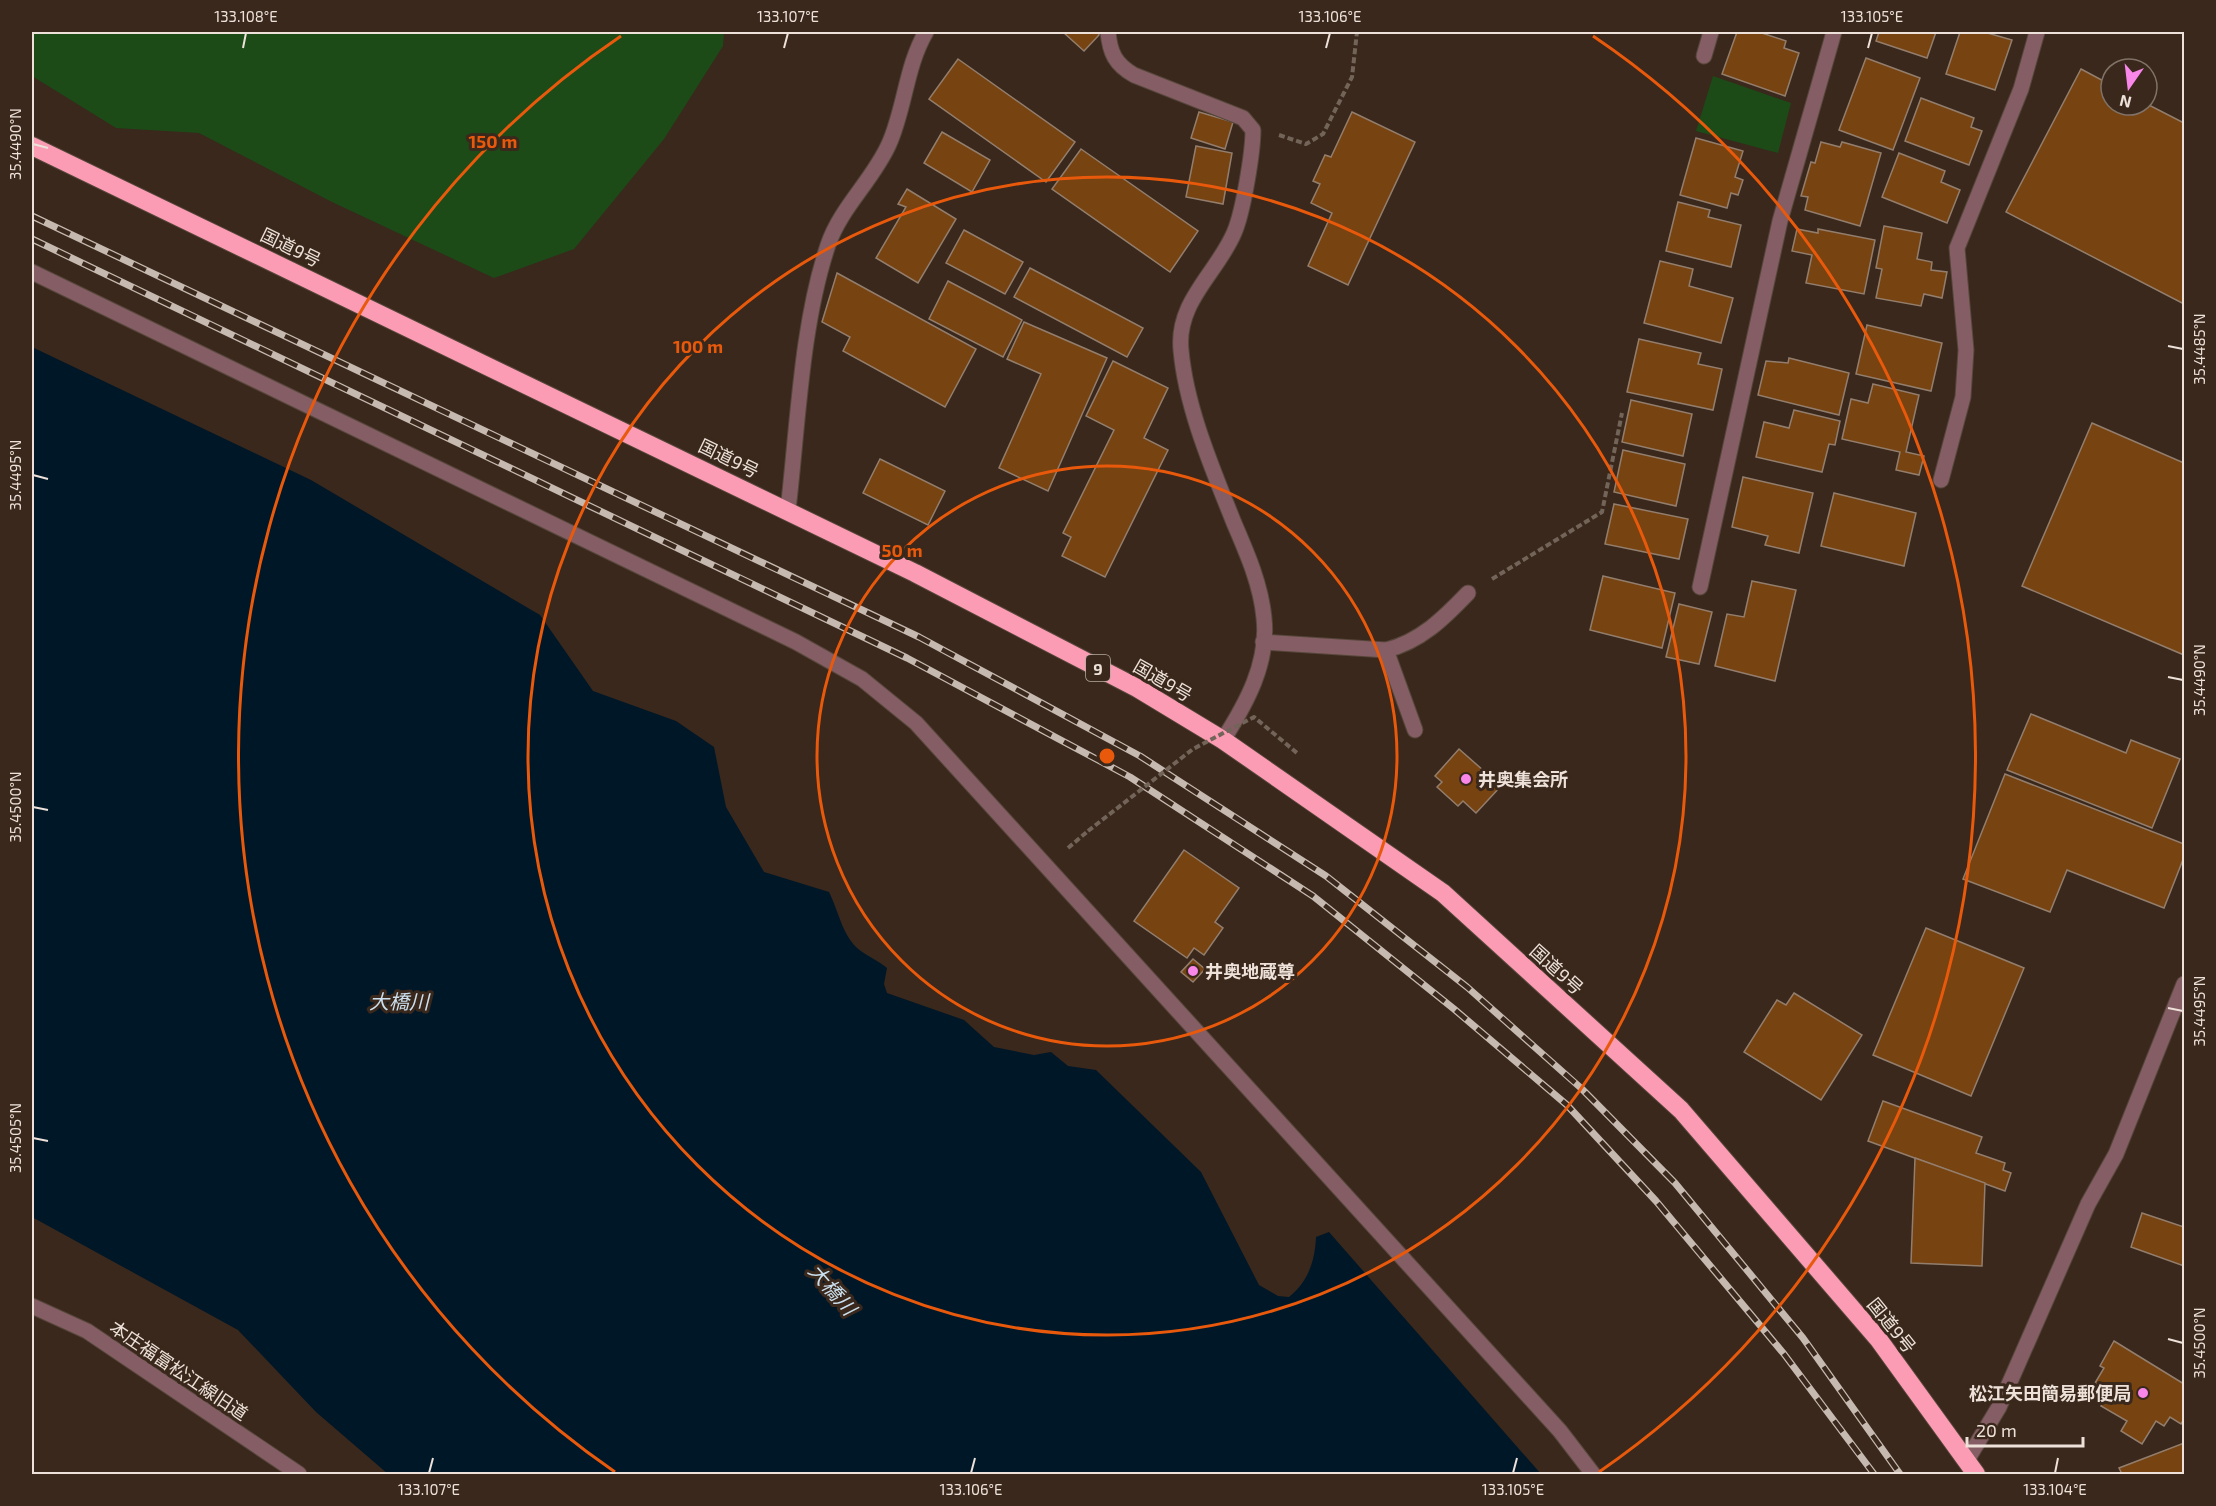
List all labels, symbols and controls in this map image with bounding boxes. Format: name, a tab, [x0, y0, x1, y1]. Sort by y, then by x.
text: 133.108°E	[214, 7, 278, 25]
text: 133.107°E	[757, 7, 819, 25]
text: 133.106°E	[1299, 7, 1361, 25]
text: 133.105°E	[1841, 7, 1903, 25]
north arrow	[2099, 57, 2159, 117]
text: N	[2117, 91, 2133, 113]
text: 35.4490°N	[6, 108, 24, 180]
text: 150 m	[469, 130, 517, 152]
street label: 国道9号	[257, 223, 325, 271]
text: 35.4485°N	[2190, 313, 2208, 385]
text: 100 m	[673, 335, 723, 357]
street label: 国道9号	[695, 434, 763, 482]
text: 35.4495°N	[6, 440, 24, 510]
text: 50 m	[881, 539, 923, 561]
text: 35.4490°N	[2190, 644, 2208, 716]
street label: 国道9号	[1130, 654, 1196, 706]
road number: 9	[1086, 655, 1110, 681]
centre of rings	[1097, 746, 1117, 766]
place label: 井奥集会所	[1478, 768, 1568, 790]
text: 35.4500°N	[6, 771, 24, 843]
marker: 井奥集会所	[1459, 772, 1473, 786]
street label: 国道9号	[1526, 939, 1588, 999]
place label: 井奥地蔵尊	[1205, 960, 1295, 982]
marker: 井奥地蔵尊	[1186, 964, 1200, 978]
text: 35.4495°N	[2190, 976, 2208, 1046]
water label: 大橋川	[369, 989, 431, 1013]
text: 35.4505°N	[6, 1103, 24, 1173]
water label: 大橋川	[804, 1258, 863, 1321]
street label: 国道9号	[1863, 1293, 1921, 1357]
text: 35.4500°N	[2190, 1307, 2208, 1379]
street label: 本庄福富松江線旧道	[106, 1316, 252, 1424]
place label: 松江矢田簡易郵便局	[1969, 1382, 2131, 1404]
marker: 松江矢田簡易郵便局	[2136, 1386, 2150, 1400]
scale bar	[1967, 1410, 2082, 1448]
text: 20 m	[1976, 1419, 2017, 1441]
text: 133.107°E	[398, 1480, 460, 1498]
text: 133.106°E	[940, 1480, 1002, 1498]
text: 133.105°E	[1482, 1480, 1544, 1498]
text: 133.104°E	[2023, 1480, 2087, 1498]

